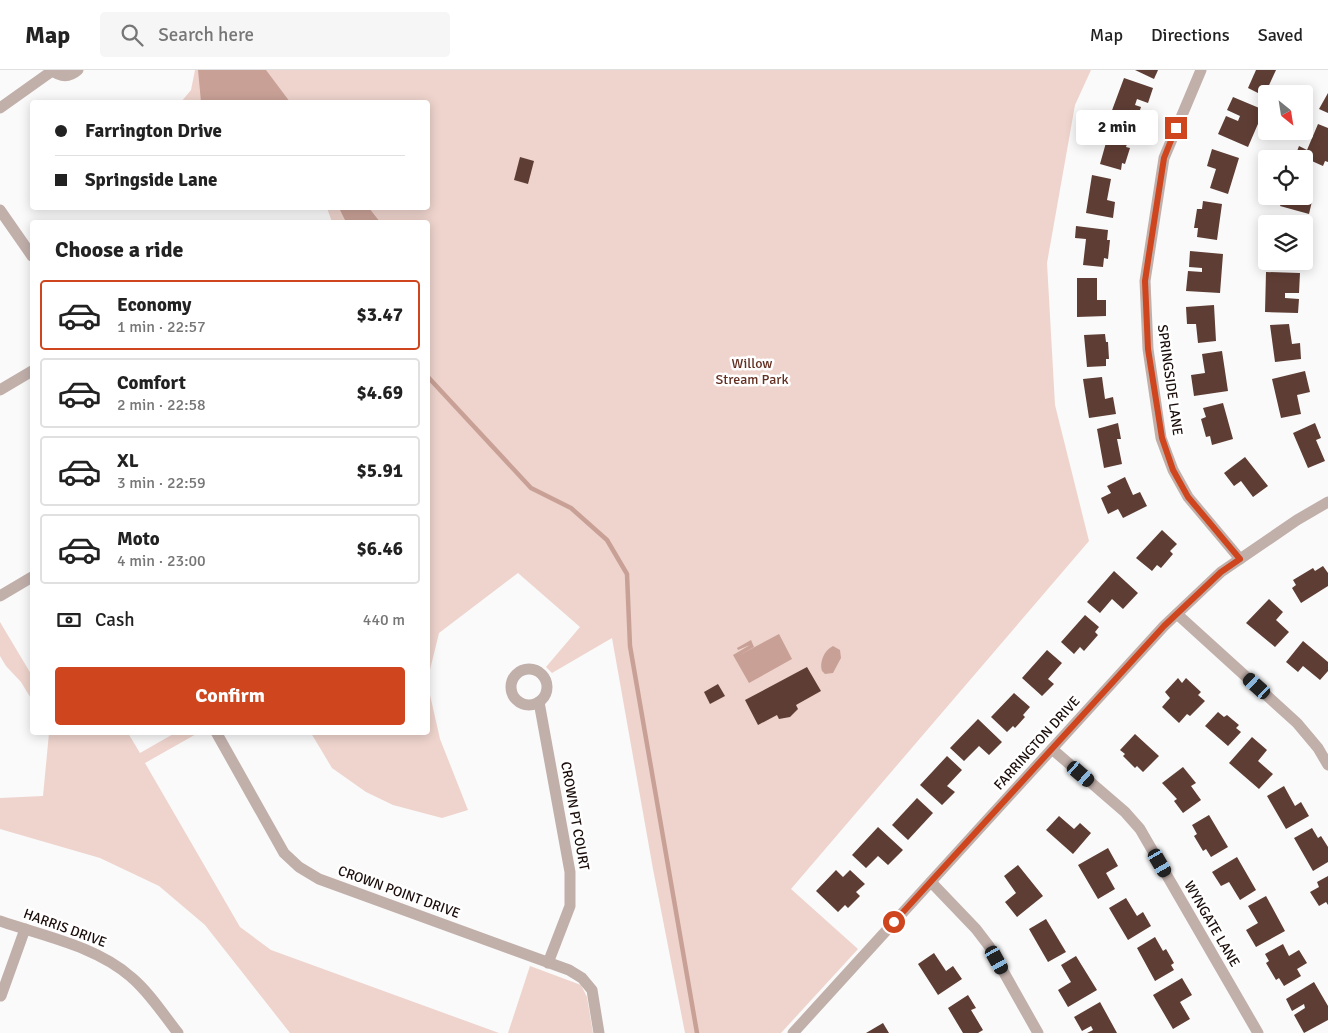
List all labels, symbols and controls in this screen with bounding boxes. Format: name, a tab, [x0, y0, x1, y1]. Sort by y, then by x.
search box	[100, 12, 450, 57]
text: Map	[25, 20, 70, 50]
icon: search	[118, 21, 146, 49]
text: Search here	[158, 23, 254, 47]
text: Map	[1090, 24, 1123, 46]
text: Directions	[1151, 24, 1230, 46]
text: Saved	[1258, 24, 1303, 46]
north arrow	[1258, 85, 1312, 140]
map controls	[1258, 85, 1313, 270]
callout: 2 min	[1076, 110, 1158, 146]
text: 2 min	[1098, 117, 1136, 137]
route end	[1165, 117, 1187, 139]
text: Farrington Drive	[85, 119, 222, 143]
button: locate	[1258, 150, 1313, 205]
text: Springside Lane	[85, 168, 217, 192]
button: layers	[1258, 215, 1313, 270]
text: Choose a ride	[55, 236, 183, 263]
icon: car	[57, 293, 102, 338]
text: Economy	[117, 293, 191, 317]
text: $3.47	[357, 303, 403, 327]
text: 1 min · 22:57	[117, 317, 206, 337]
street label: SPRINGSIDE LANE	[1154, 323, 1186, 437]
park label: Willow Stream Park	[716, 355, 788, 388]
icon: car	[57, 371, 102, 416]
text: Comfort	[117, 371, 186, 395]
text: $4.69	[357, 381, 403, 405]
text: 2 min · 22:58	[117, 395, 206, 415]
icon: car	[57, 449, 102, 494]
text: XL	[117, 449, 139, 473]
text: $5.91	[357, 459, 403, 483]
text: 3 min · 22:59	[117, 473, 206, 493]
icon: car	[57, 527, 102, 572]
text: Moto	[117, 527, 160, 551]
text: $6.46	[357, 537, 403, 561]
text: 4 min · 23:00	[117, 551, 206, 571]
icon: cash	[55, 606, 83, 634]
text: Cash	[95, 608, 135, 632]
text: 440 m	[363, 610, 405, 630]
button: Confirm	[55, 667, 405, 725]
car	[1240, 670, 1273, 702]
street label: FARRINGTON DRIVE	[990, 693, 1084, 793]
car	[1064, 758, 1097, 790]
street label: CROWN PT COURT	[557, 760, 593, 872]
car	[1146, 846, 1173, 880]
street label: CROWN POINT DRIVE	[336, 862, 462, 922]
street label: WYNGATE LANE	[1181, 878, 1243, 970]
street label: HARRIS DRIVE	[21, 905, 109, 951]
route start	[883, 911, 905, 933]
car	[983, 943, 1010, 977]

